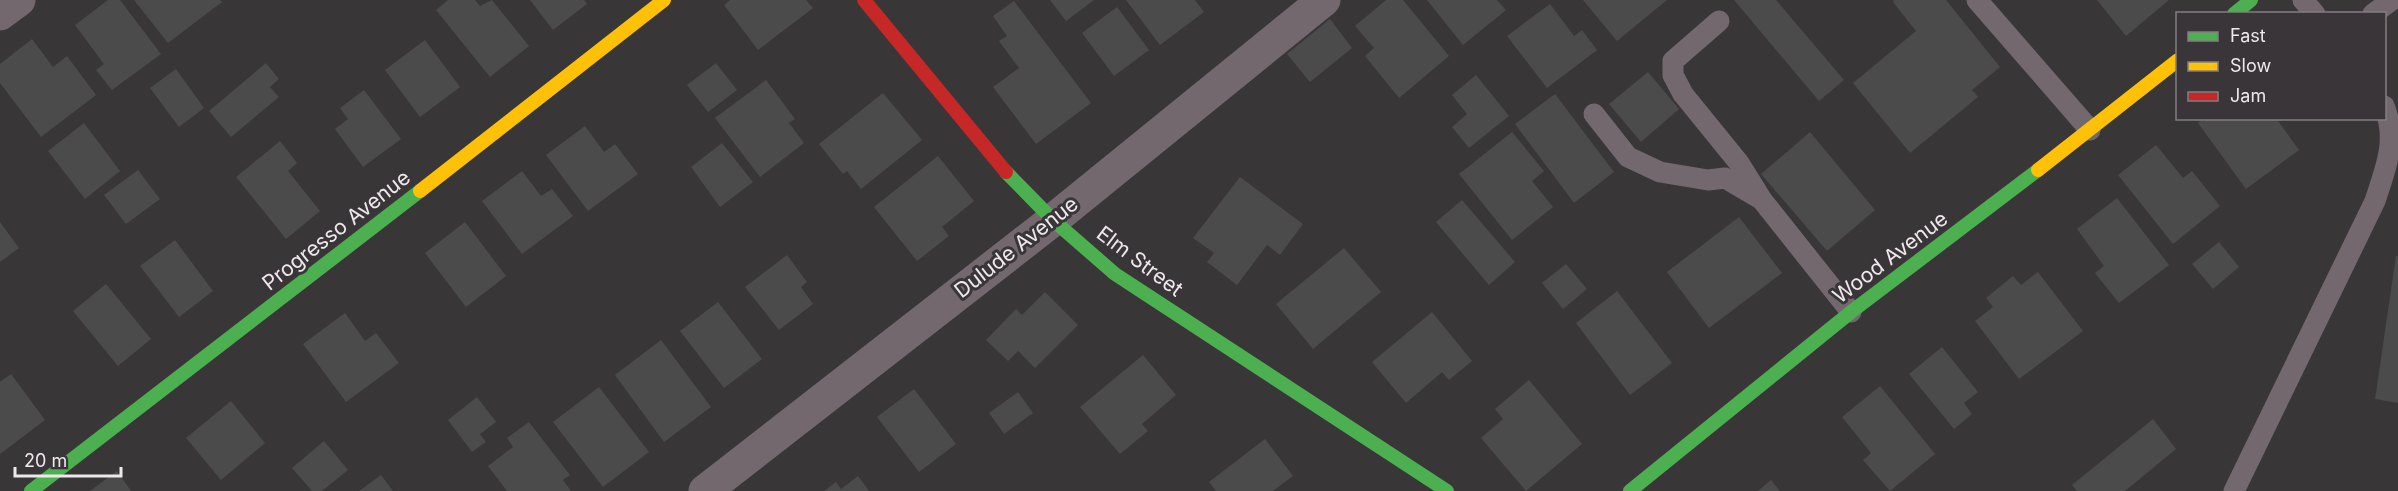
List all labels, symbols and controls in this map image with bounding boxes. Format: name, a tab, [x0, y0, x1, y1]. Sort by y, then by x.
legend	[2176, 12, 2386, 120]
text: Fast	[2230, 25, 2266, 46]
text: Slow	[2230, 55, 2271, 76]
text: Jam	[2230, 85, 2266, 106]
street label: Progresso Avenue	[257, 165, 415, 295]
street label: Dulude Avenue	[949, 191, 1083, 303]
street label: Wood Avenue	[1828, 206, 1952, 308]
street label: Elm Street	[1092, 221, 1188, 302]
scale bar	[15, 440, 122, 478]
text: 20 m	[24, 450, 67, 471]

